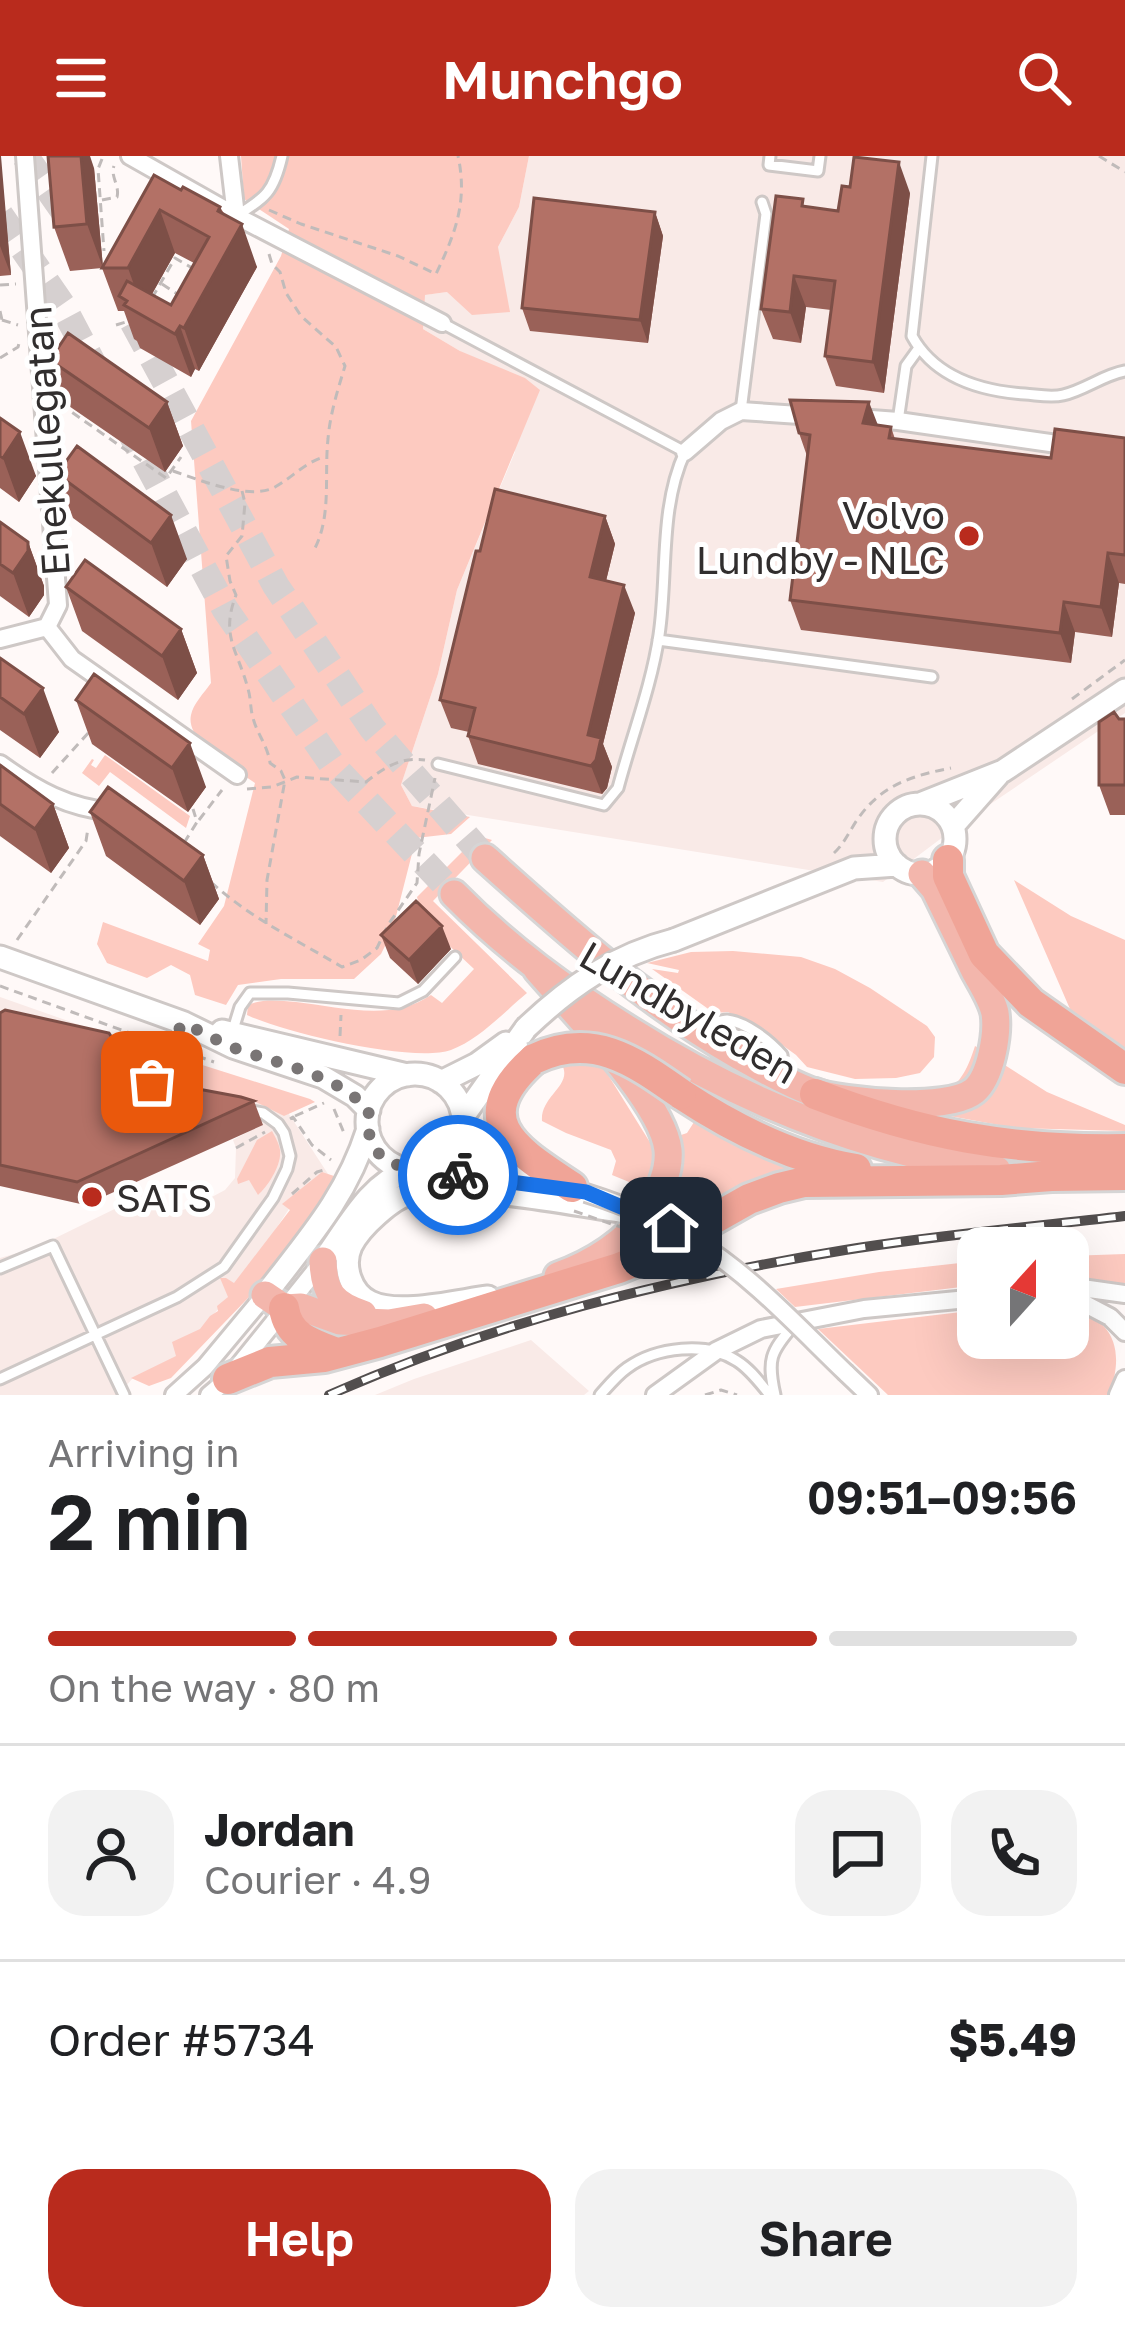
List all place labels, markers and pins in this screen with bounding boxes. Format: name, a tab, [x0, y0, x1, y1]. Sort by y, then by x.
place label: Volvo Lundby - NLC	[696, 491, 945, 583]
marker: Volvo Lundby - NLC	[956, 523, 982, 549]
pin	[101, 1031, 203, 1133]
place label: SATS	[116, 1174, 212, 1221]
pin	[620, 1177, 722, 1279]
marker: SATS	[79, 1184, 105, 1210]

